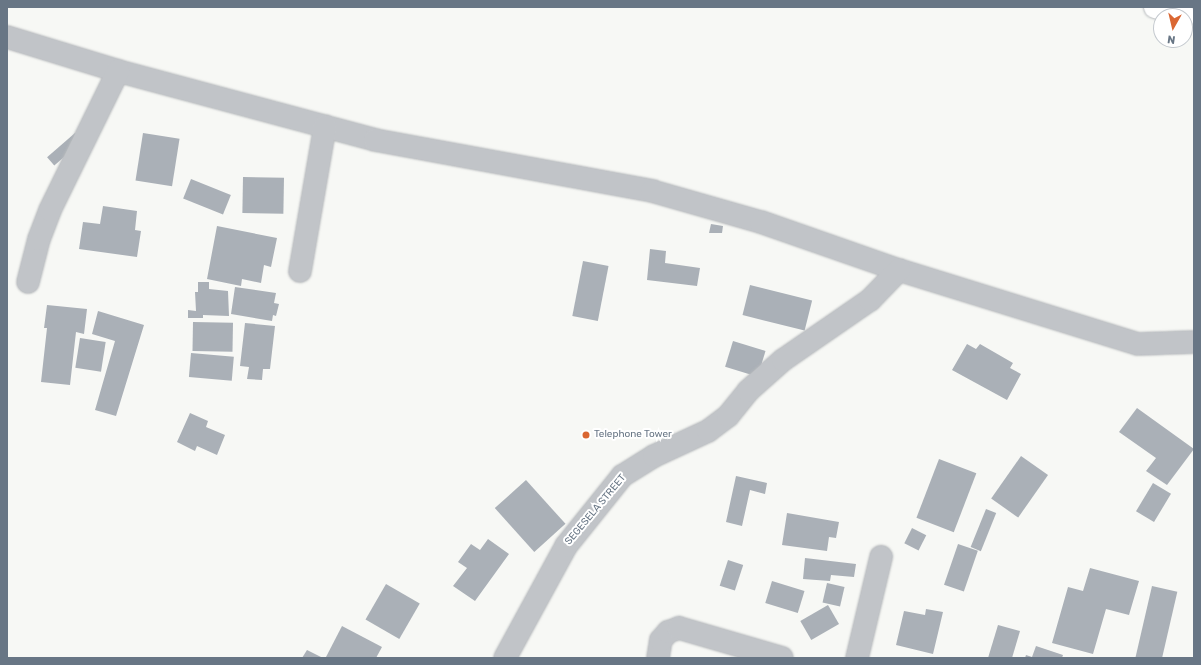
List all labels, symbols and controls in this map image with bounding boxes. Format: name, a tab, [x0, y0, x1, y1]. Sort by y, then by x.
north arrow	[1153, 8, 1193, 48]
text: N	[1167, 32, 1176, 46]
place label: Telephone Tower	[594, 429, 672, 441]
marker: Telephone Tower	[581, 430, 591, 440]
street label: SEGESELA STREET	[563, 472, 629, 548]

